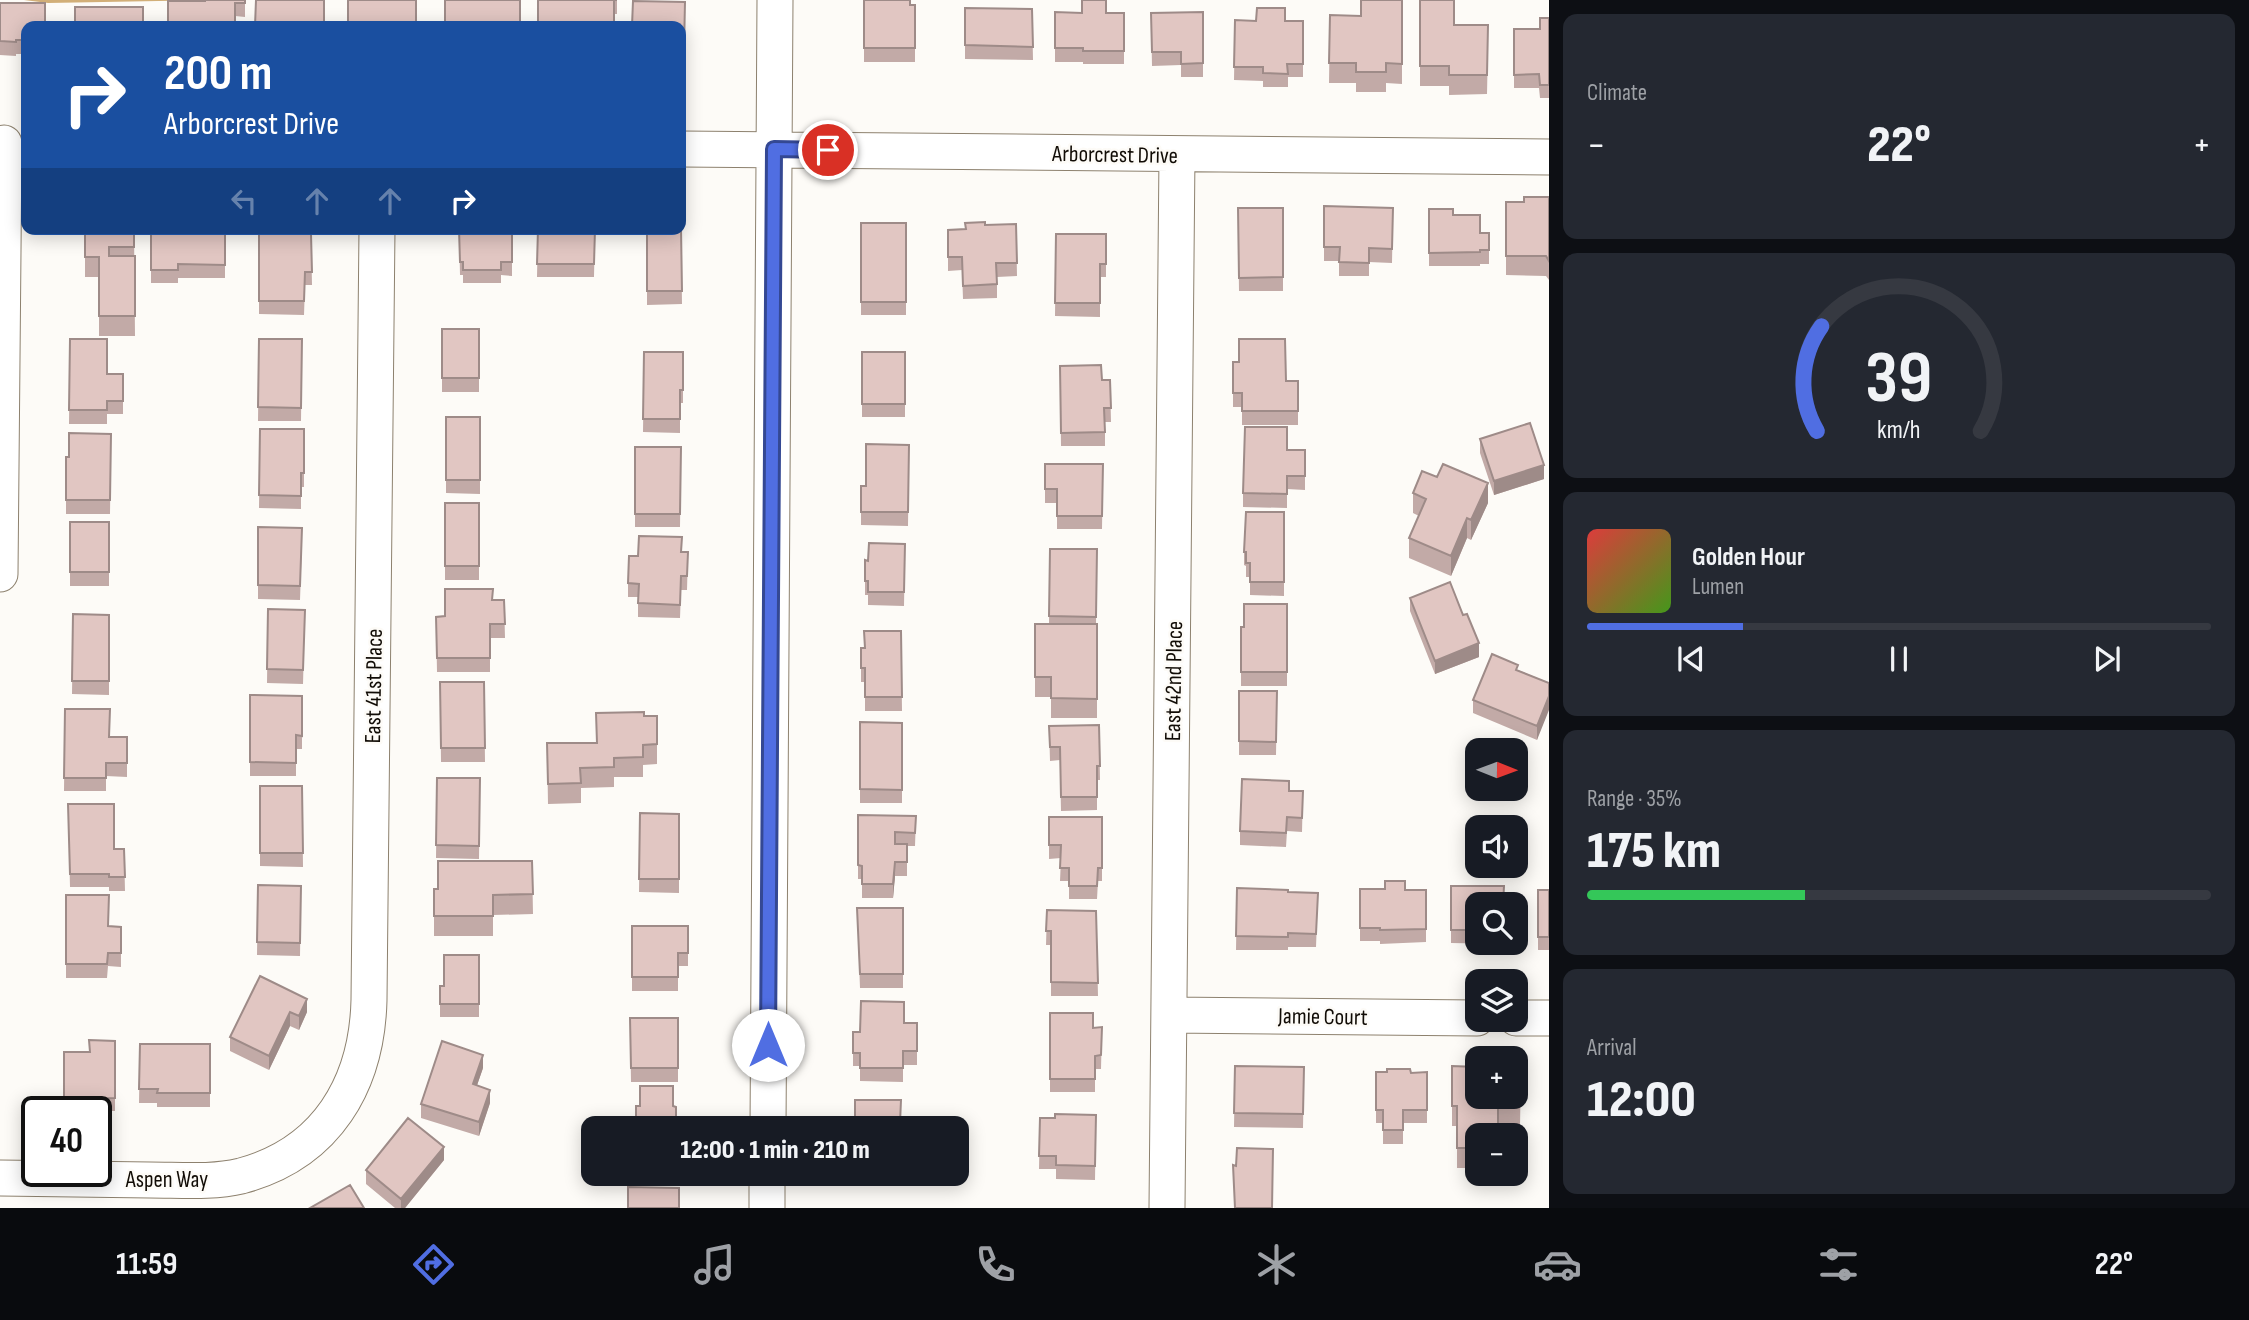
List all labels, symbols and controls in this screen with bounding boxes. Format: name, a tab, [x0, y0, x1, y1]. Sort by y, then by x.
text: 200 m	[164, 45, 272, 104]
icon: right	[49, 49, 140, 140]
text: Climate	[1587, 79, 1647, 107]
text: Arborcrest Drive	[164, 105, 339, 144]
text: 22°	[1867, 114, 1931, 177]
pin	[798, 120, 858, 180]
text: −	[1587, 123, 1606, 168]
text: +	[2192, 123, 2211, 168]
icon: arrive	[809, 131, 847, 169]
street label: Arborcrest Drive	[1051, 140, 1178, 170]
icon: left	[225, 182, 263, 220]
icon: ahead	[298, 182, 336, 220]
icon: ahead	[371, 182, 409, 220]
icon: right	[444, 182, 482, 220]
text: 39	[1865, 336, 1933, 424]
text: km/h	[1877, 415, 1921, 446]
text: Golden Hour	[1692, 542, 1805, 573]
text: Lumen	[1692, 573, 1744, 601]
street label: East 42nd Place	[1159, 621, 1189, 741]
street label: East 41st Place	[359, 628, 389, 744]
icon: previous	[1672, 640, 1710, 678]
icon: pause	[1880, 640, 1918, 678]
icon: next	[2088, 640, 2126, 678]
north arrow	[1465, 738, 1528, 802]
map controls	[1465, 738, 1528, 1186]
text: Range · 35%	[1587, 785, 1682, 813]
button: sound	[1465, 815, 1528, 878]
text: 175 km	[1587, 820, 1721, 883]
button: search	[1465, 892, 1528, 955]
button: layers	[1465, 969, 1528, 1032]
street label: Jamie Court	[1277, 1002, 1368, 1032]
position arrow	[731, 1008, 805, 1082]
text: Arrival	[1587, 1034, 1636, 1062]
button: +	[1465, 1046, 1528, 1109]
text: 12:00	[1587, 1069, 1696, 1132]
speed limit sign: 40	[21, 1096, 112, 1187]
button: −	[1465, 1123, 1528, 1186]
text: 12:00 · 1 min · 210 m	[680, 1135, 870, 1166]
street label: Aspen Way	[125, 1166, 208, 1194]
icon: directions	[409, 1240, 458, 1289]
icon: music	[690, 1240, 739, 1289]
icon: phone	[971, 1240, 1020, 1289]
icon: climate	[1252, 1240, 1301, 1289]
icon: car	[1533, 1240, 1582, 1289]
icon: filters	[1814, 1240, 1863, 1289]
text: 11:59	[116, 1245, 177, 1284]
text: 22°	[2095, 1245, 2133, 1284]

